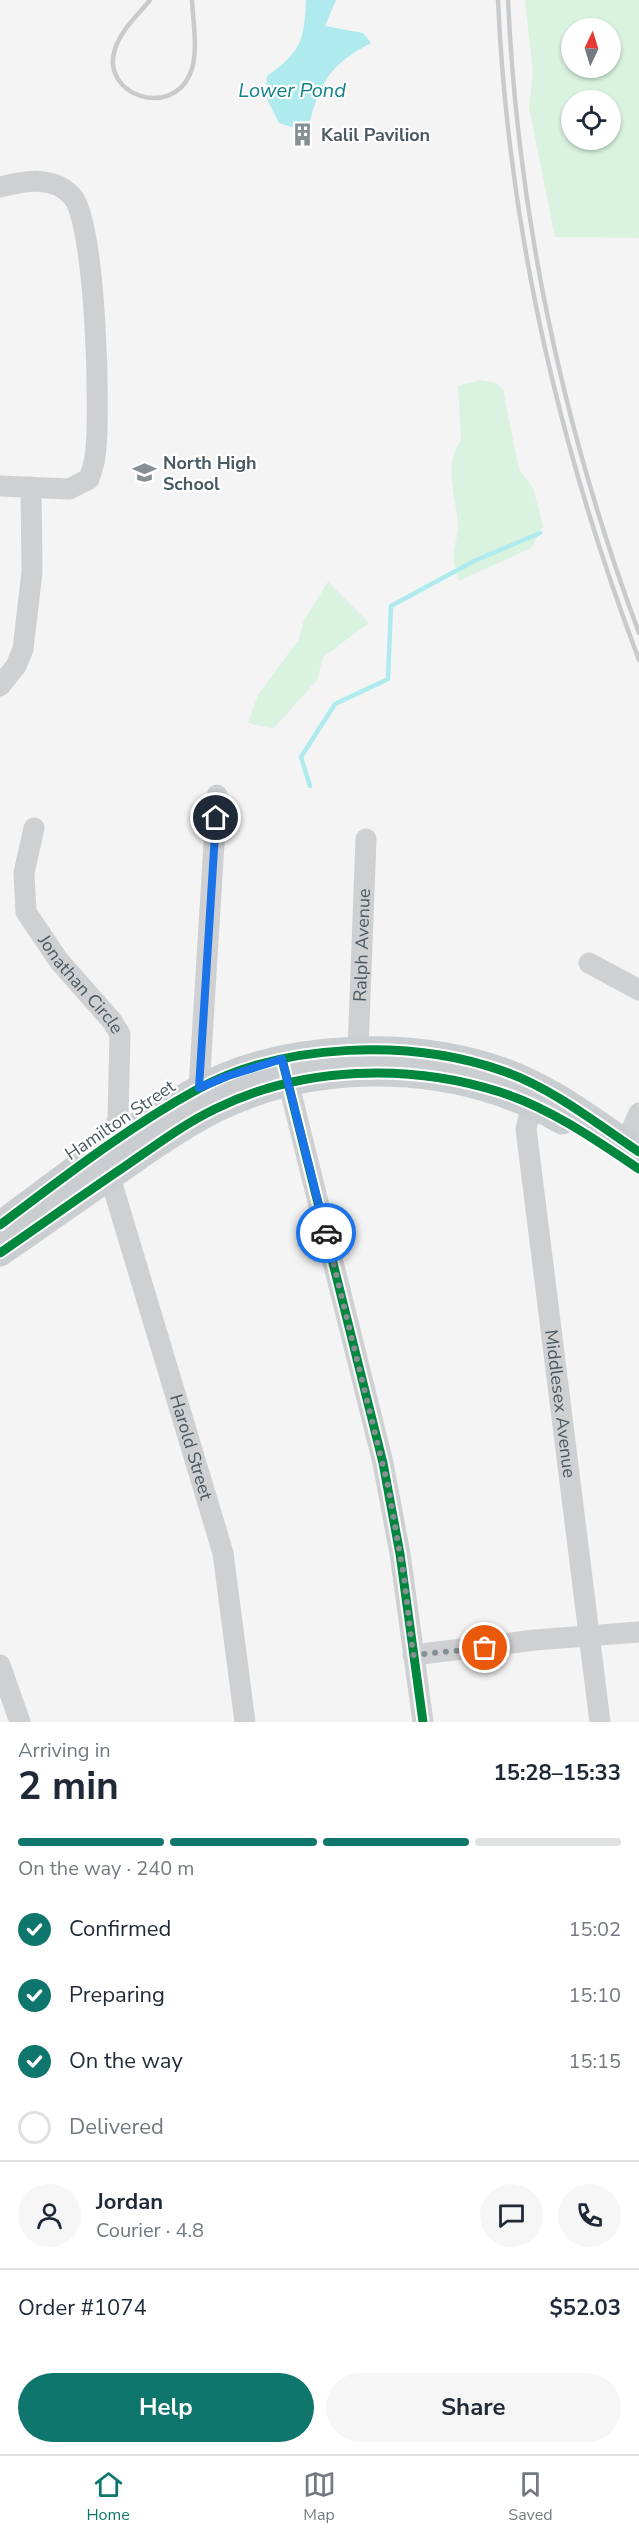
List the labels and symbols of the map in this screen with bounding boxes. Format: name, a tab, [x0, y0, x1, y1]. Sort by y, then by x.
north arrow	[561, 18, 621, 78]
water label: Lower Pond	[238, 77, 346, 104]
building icon: Kalil Pavilion	[290, 122, 316, 148]
place label: Kalil Pavilion	[321, 123, 430, 147]
place label: North High School	[163, 451, 257, 496]
school or university icon: North High School	[132, 460, 158, 486]
pin	[190, 792, 241, 843]
street label: Ralph Avenue	[348, 888, 376, 1002]
street label: Jonathan Circle	[32, 929, 129, 1038]
street label: Hamilton Street	[60, 1074, 180, 1166]
courier	[296, 1203, 356, 1263]
street label: Middlesex Avenue	[539, 1328, 581, 1479]
street label: Harold Street	[164, 1391, 219, 1503]
pin	[459, 1622, 510, 1673]

